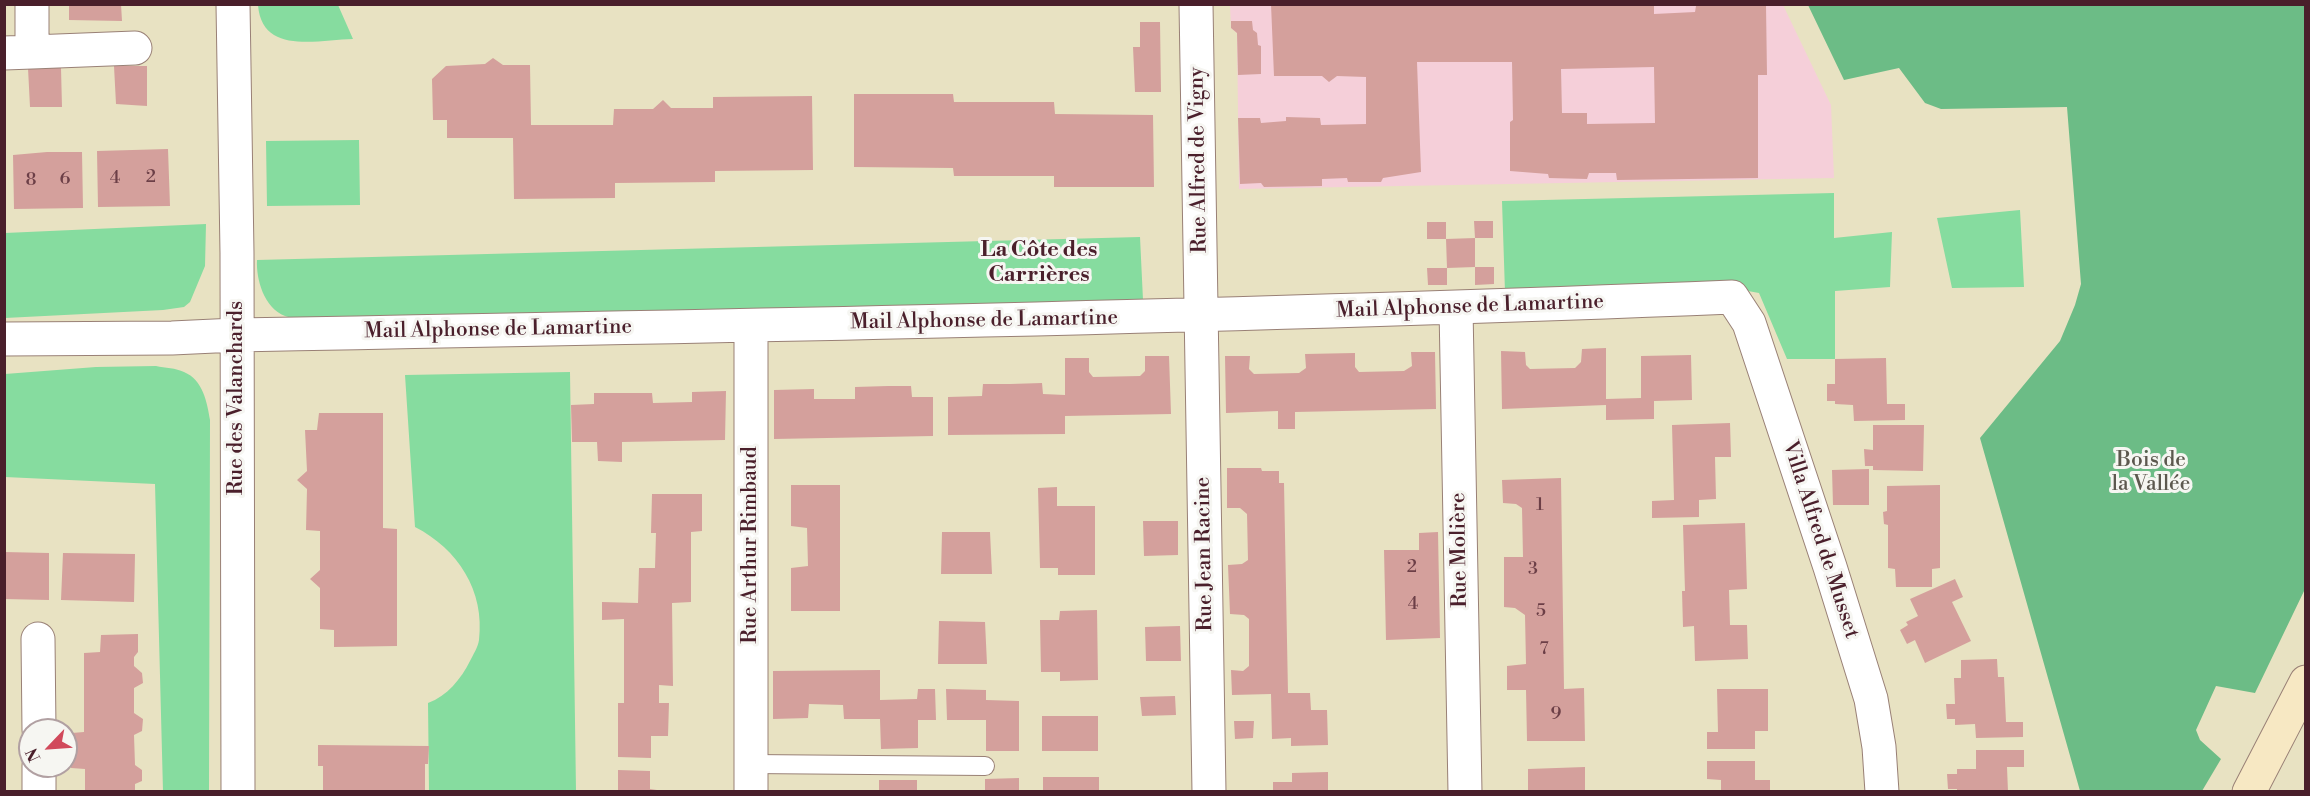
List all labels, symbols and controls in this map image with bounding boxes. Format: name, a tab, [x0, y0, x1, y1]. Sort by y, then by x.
street label: Rue Alfred de Vigny	[1185, 67, 1213, 253]
house number: 2	[146, 167, 156, 189]
house number: 4	[110, 168, 120, 190]
house number: 6	[60, 169, 70, 191]
house number: 8	[25, 170, 37, 192]
district label: La Côte des Carrières	[980, 238, 1098, 290]
street label: Mail Alphonse de Lamartine	[1336, 290, 1604, 324]
street label: Rue des Valanchards	[224, 301, 250, 495]
street label: Mail Alphonse de Lamartine	[850, 306, 1118, 336]
street label: Mail Alphonse de Lamartine	[364, 315, 632, 345]
street label: Villa Alfred de Musset	[1776, 438, 1864, 642]
street label: Rue Arthur Rimbaud	[738, 446, 764, 644]
park label: Bois de la Vallée	[2112, 448, 2190, 498]
street label: Rue Jean Racine	[1191, 476, 1219, 632]
street label: Rue Molière	[1446, 492, 1474, 608]
house number: 1	[1536, 495, 1544, 517]
house number: 2	[1407, 557, 1417, 579]
house number: 3	[1528, 559, 1538, 581]
house number: 4	[1408, 594, 1418, 616]
house number: 5	[1536, 601, 1546, 623]
house number: 7	[1539, 639, 1549, 661]
house number: 9	[1551, 704, 1561, 726]
north arrow	[18, 718, 78, 778]
text: N	[22, 745, 45, 765]

